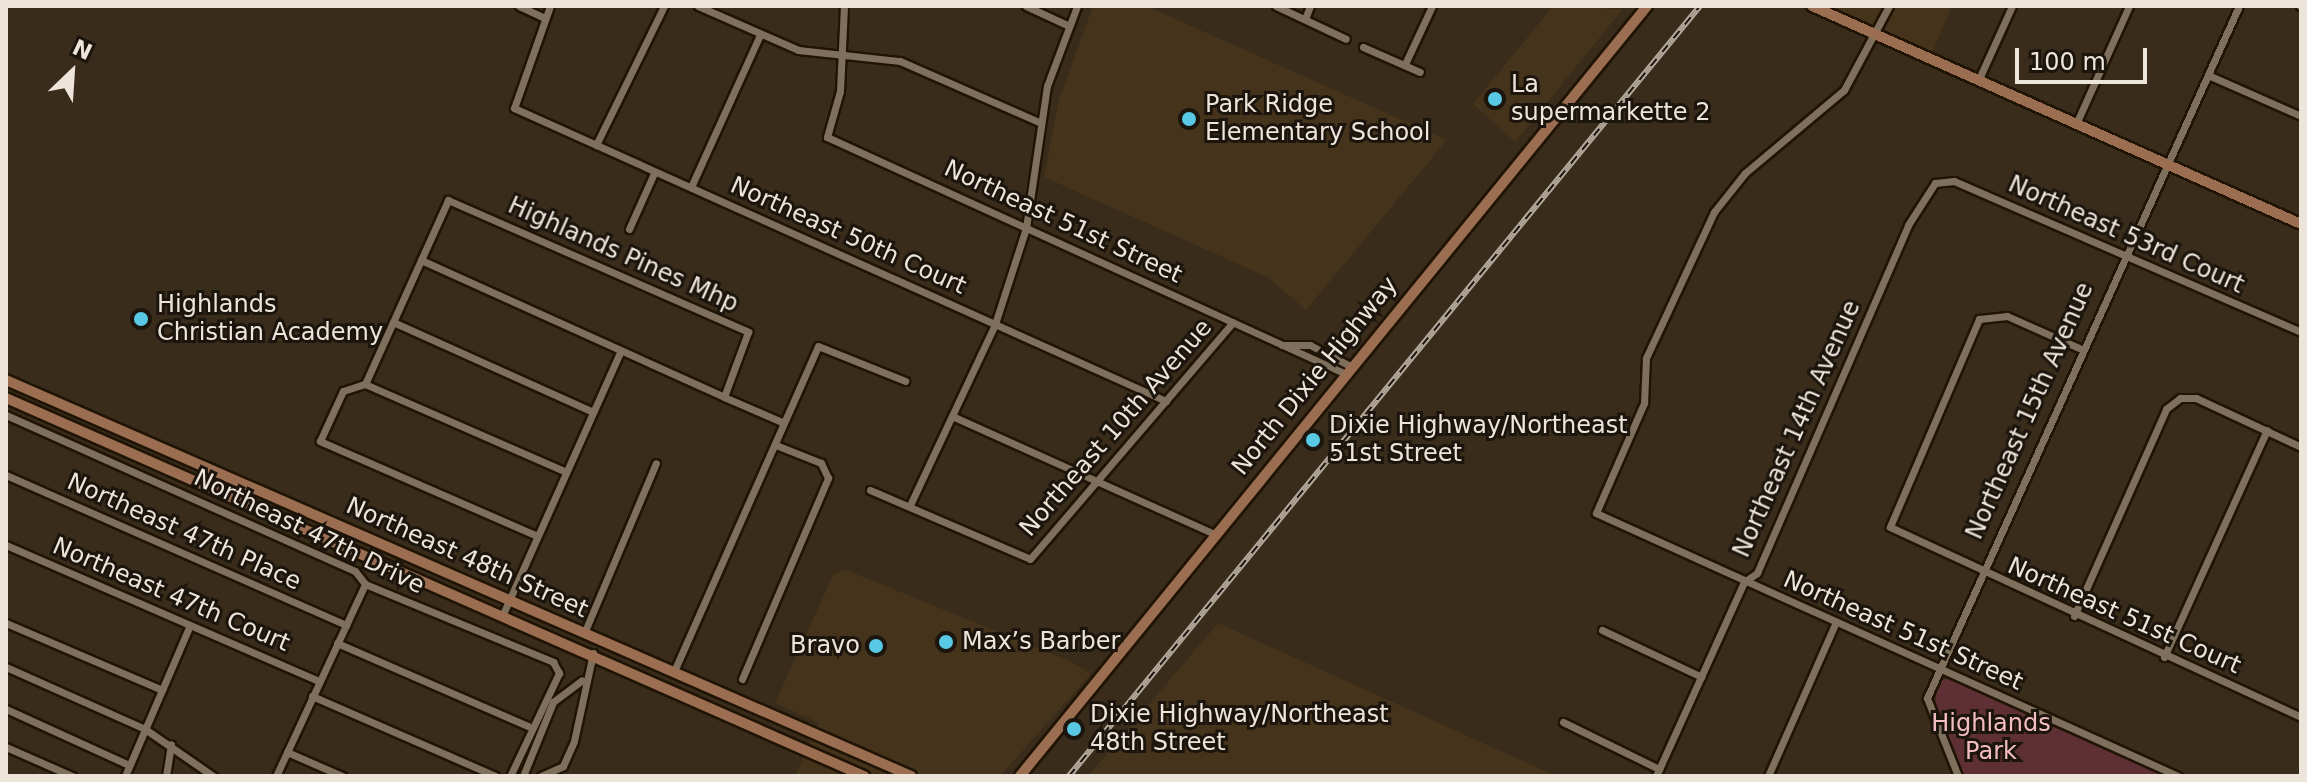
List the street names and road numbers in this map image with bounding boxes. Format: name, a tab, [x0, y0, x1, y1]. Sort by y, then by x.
street label: Northeast 51st Street	[939, 154, 1187, 290]
street label: Northeast 53rd Court	[2004, 170, 2248, 300]
street label: Northeast 50th Court	[726, 171, 970, 301]
street label: Highlands Pines Mhp	[503, 191, 743, 319]
street label: North Dixie Highway	[1226, 271, 1404, 481]
street label: Northeast 15th Avenue	[1960, 278, 2100, 544]
street label: Northeast 14th Avenue	[1727, 296, 1867, 562]
street label: Northeast 10th Avenue	[1014, 314, 1218, 542]
street label: Northeast 47th Drive	[189, 464, 429, 600]
street label: Northeast 47th Place	[63, 467, 305, 597]
street label: Northeast 48th Street	[342, 492, 592, 624]
street label: Northeast 47th Court	[48, 532, 294, 658]
street label: Northeast 51st Court	[2003, 552, 2245, 680]
street label: Northeast 51st Street	[1779, 565, 2027, 697]

